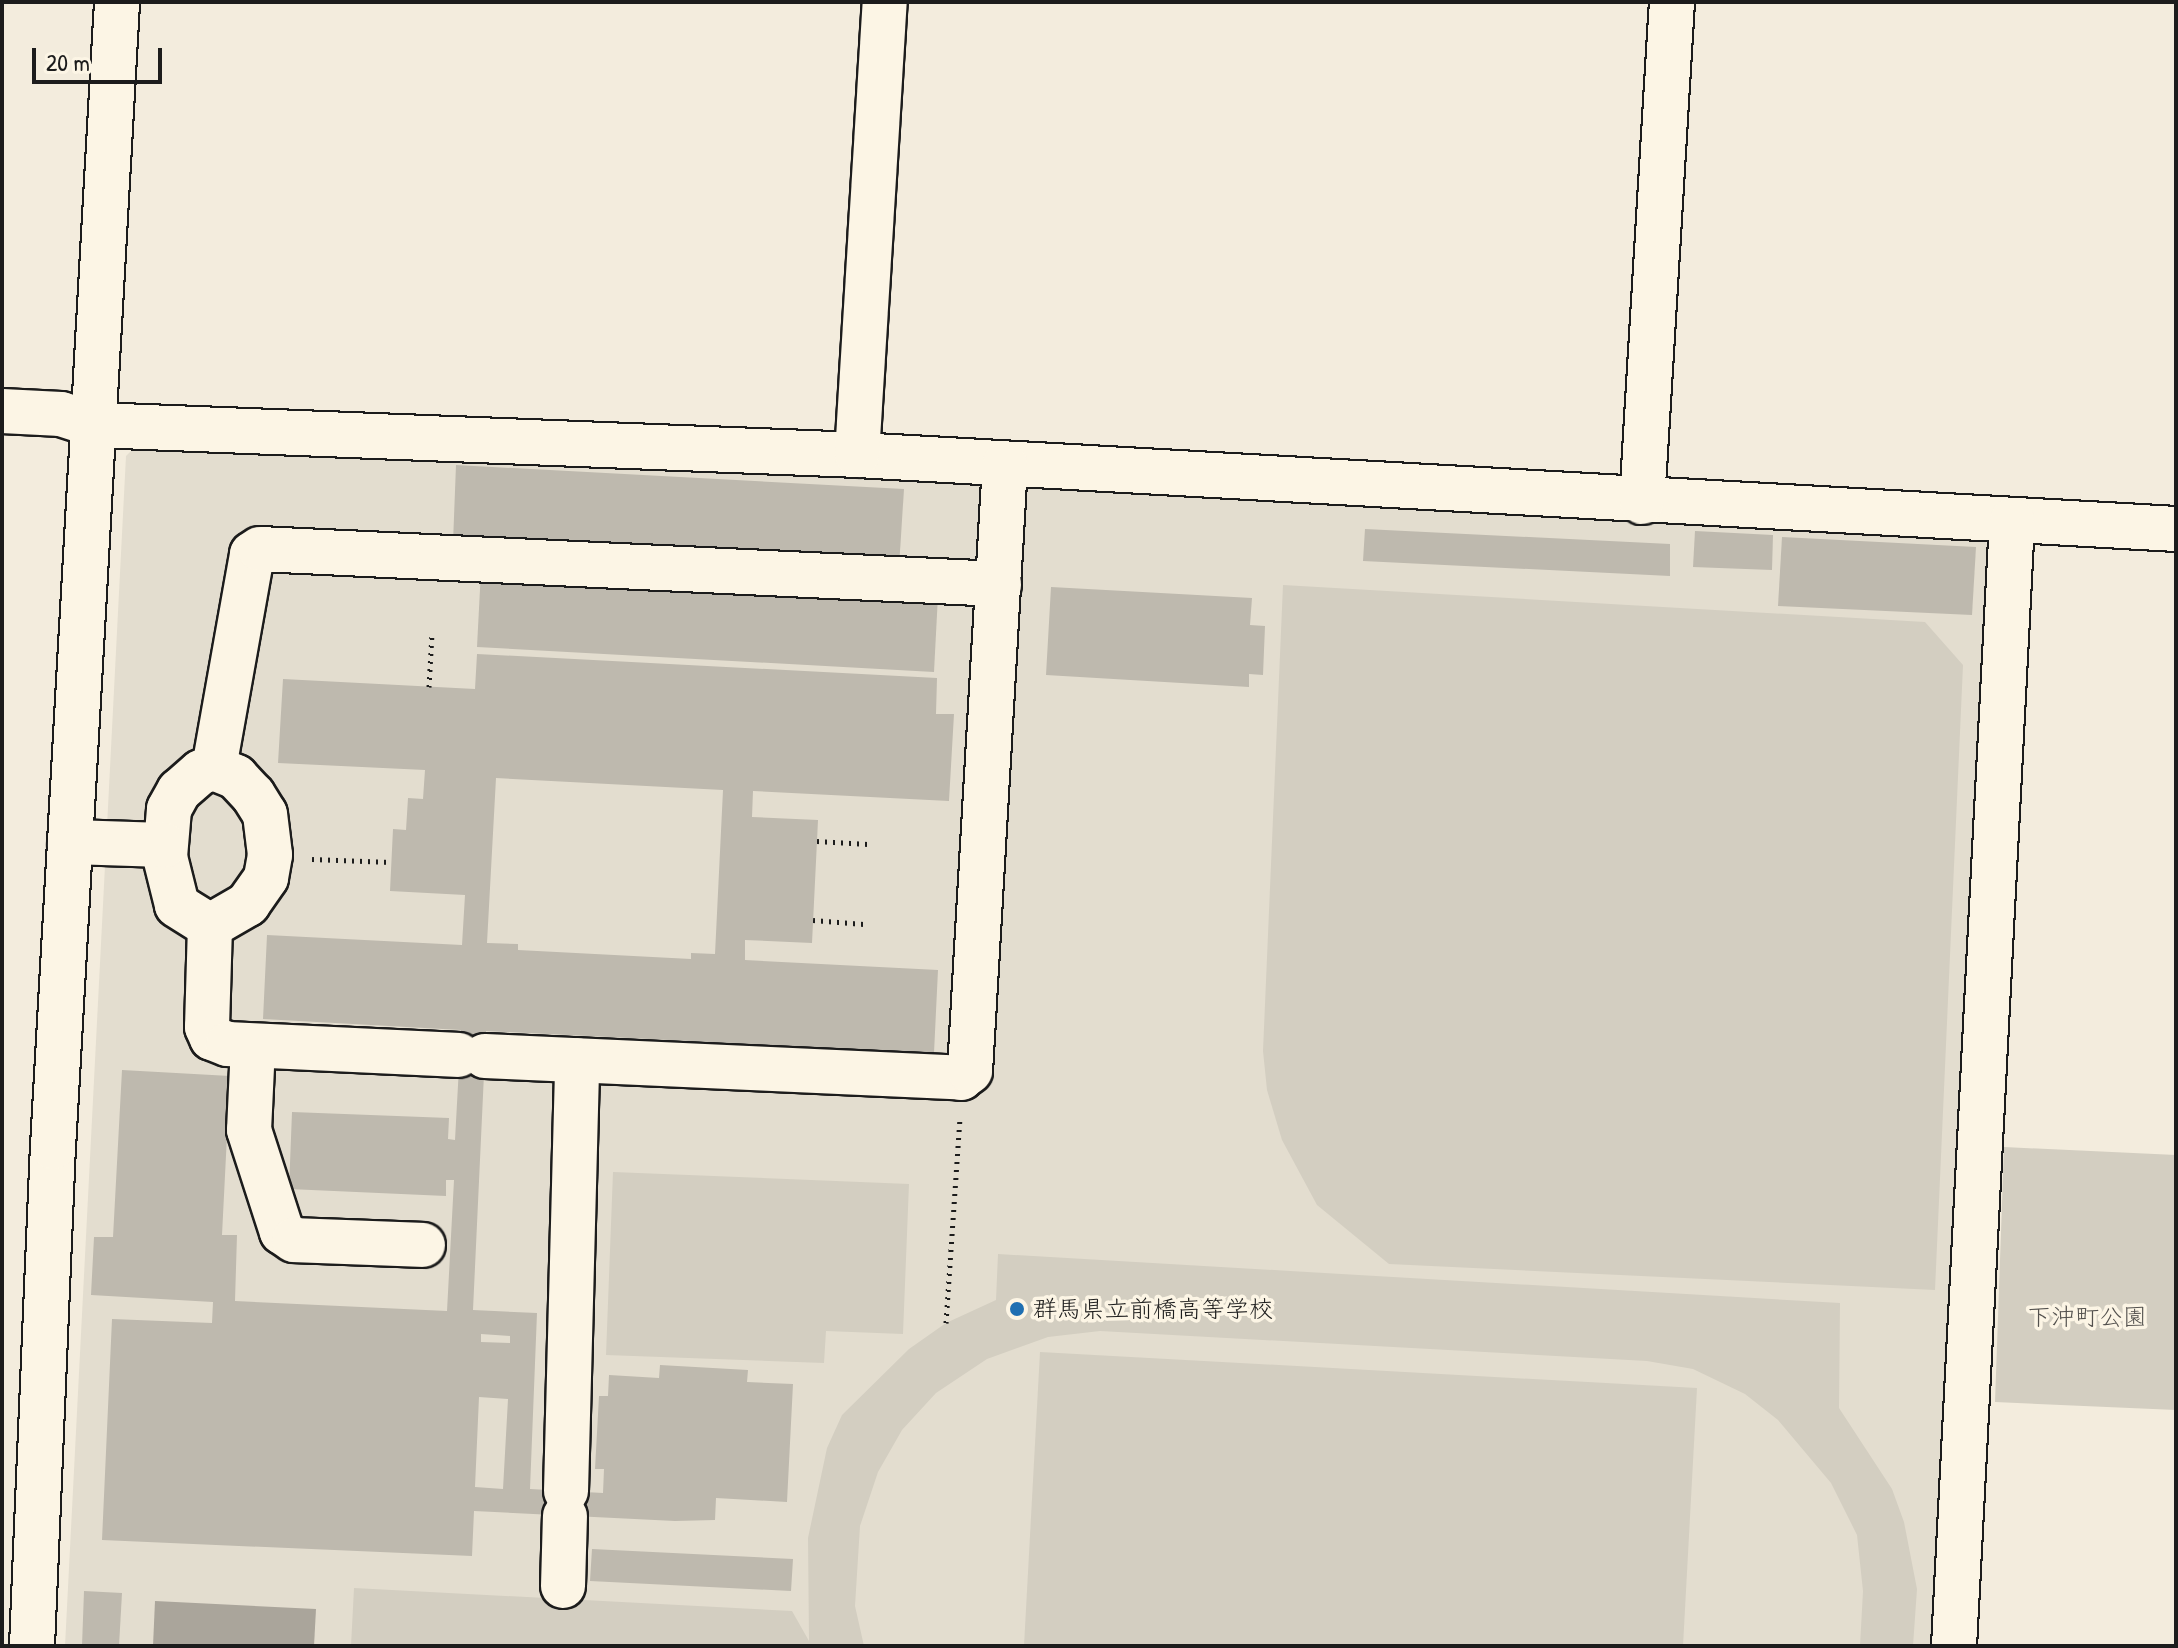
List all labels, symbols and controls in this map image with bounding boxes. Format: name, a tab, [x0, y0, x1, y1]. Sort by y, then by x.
scale bar	[36, 32, 166, 82]
text: 20 m	[46, 46, 90, 78]
place label: 群馬県立前橋高等学校	[1033, 1295, 1273, 1323]
marker: 群馬県立前橋高等学校	[1008, 1300, 1026, 1318]
park label: 下沖町公園	[2027, 1303, 2147, 1331]

